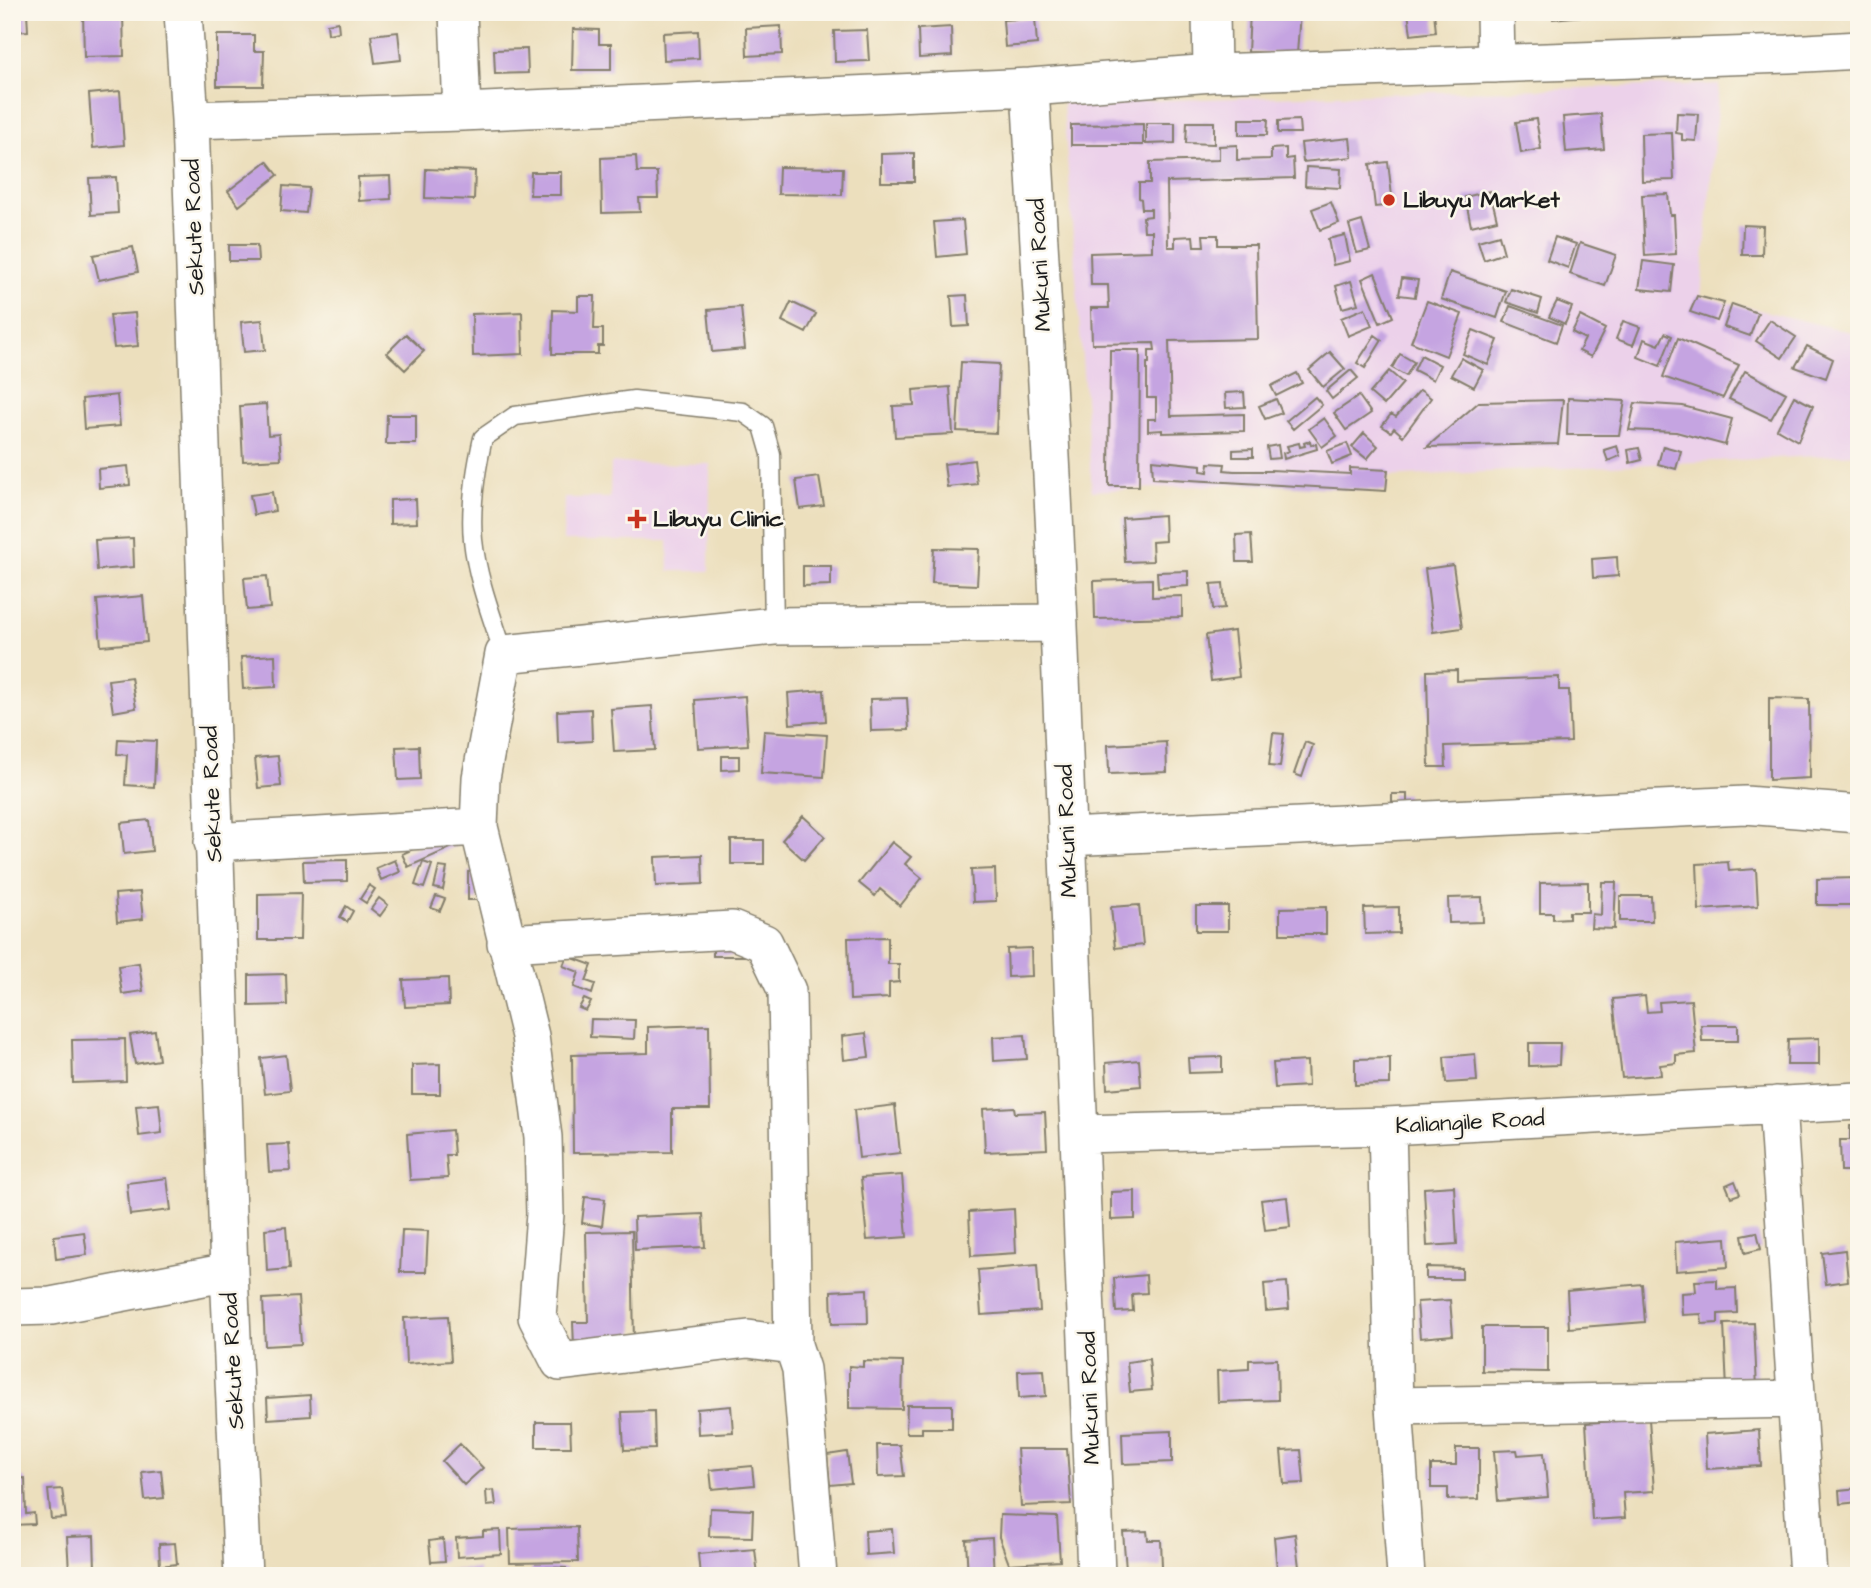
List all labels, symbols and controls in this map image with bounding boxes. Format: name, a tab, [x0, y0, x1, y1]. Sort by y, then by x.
street label: Sekute Road	[176, 158, 212, 296]
place label: Libuyu Market	[1403, 184, 1561, 218]
marker: Libuyu Market	[1381, 192, 1397, 208]
street label: Mukuni Road	[1021, 197, 1059, 333]
place label: Libuyu Clinic	[653, 503, 784, 537]
marker: Libuyu Clinic	[627, 509, 647, 529]
street label: Sekute Road	[194, 725, 230, 863]
street label: Mukuni Road	[1049, 764, 1085, 898]
street label: Kaliangile Road	[1395, 1102, 1546, 1143]
street label: Sekute Road	[213, 1292, 253, 1430]
street label: Mukuni Road	[1072, 1331, 1108, 1465]

